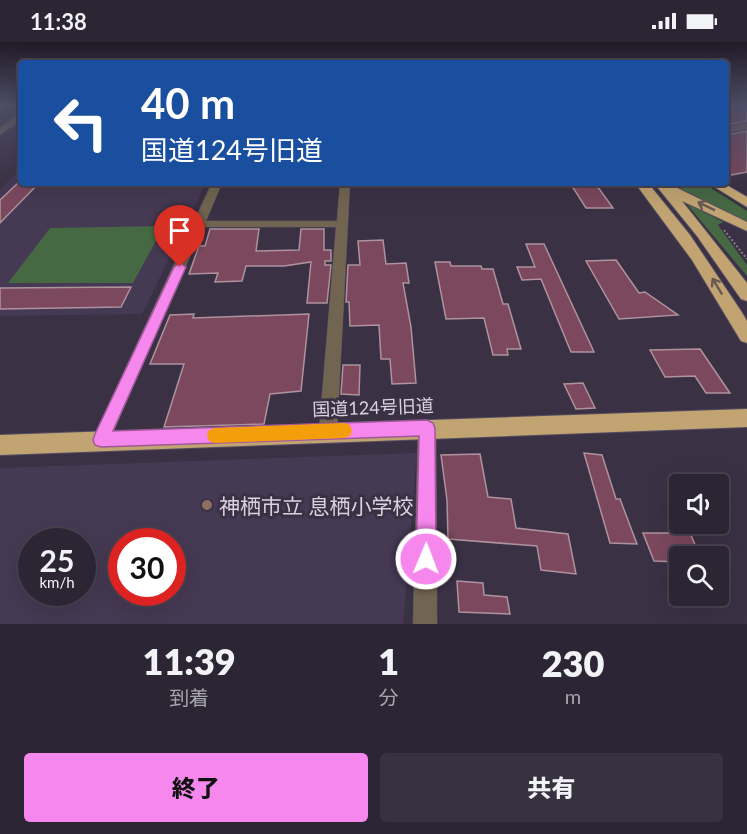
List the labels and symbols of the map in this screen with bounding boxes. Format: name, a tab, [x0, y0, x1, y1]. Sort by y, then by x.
one-way arrow	[697, 200, 715, 212]
pin	[154, 205, 205, 267]
one-way arrow	[711, 278, 723, 295]
street label: 国道124号旧道	[312, 394, 434, 420]
place label: 神栖市立 息栖小学校	[219, 493, 413, 518]
marker: 神栖市立 息栖小学校	[200, 498, 214, 512]
position arrow	[394, 527, 458, 591]
speed limit sign: 30	[108, 528, 186, 606]

